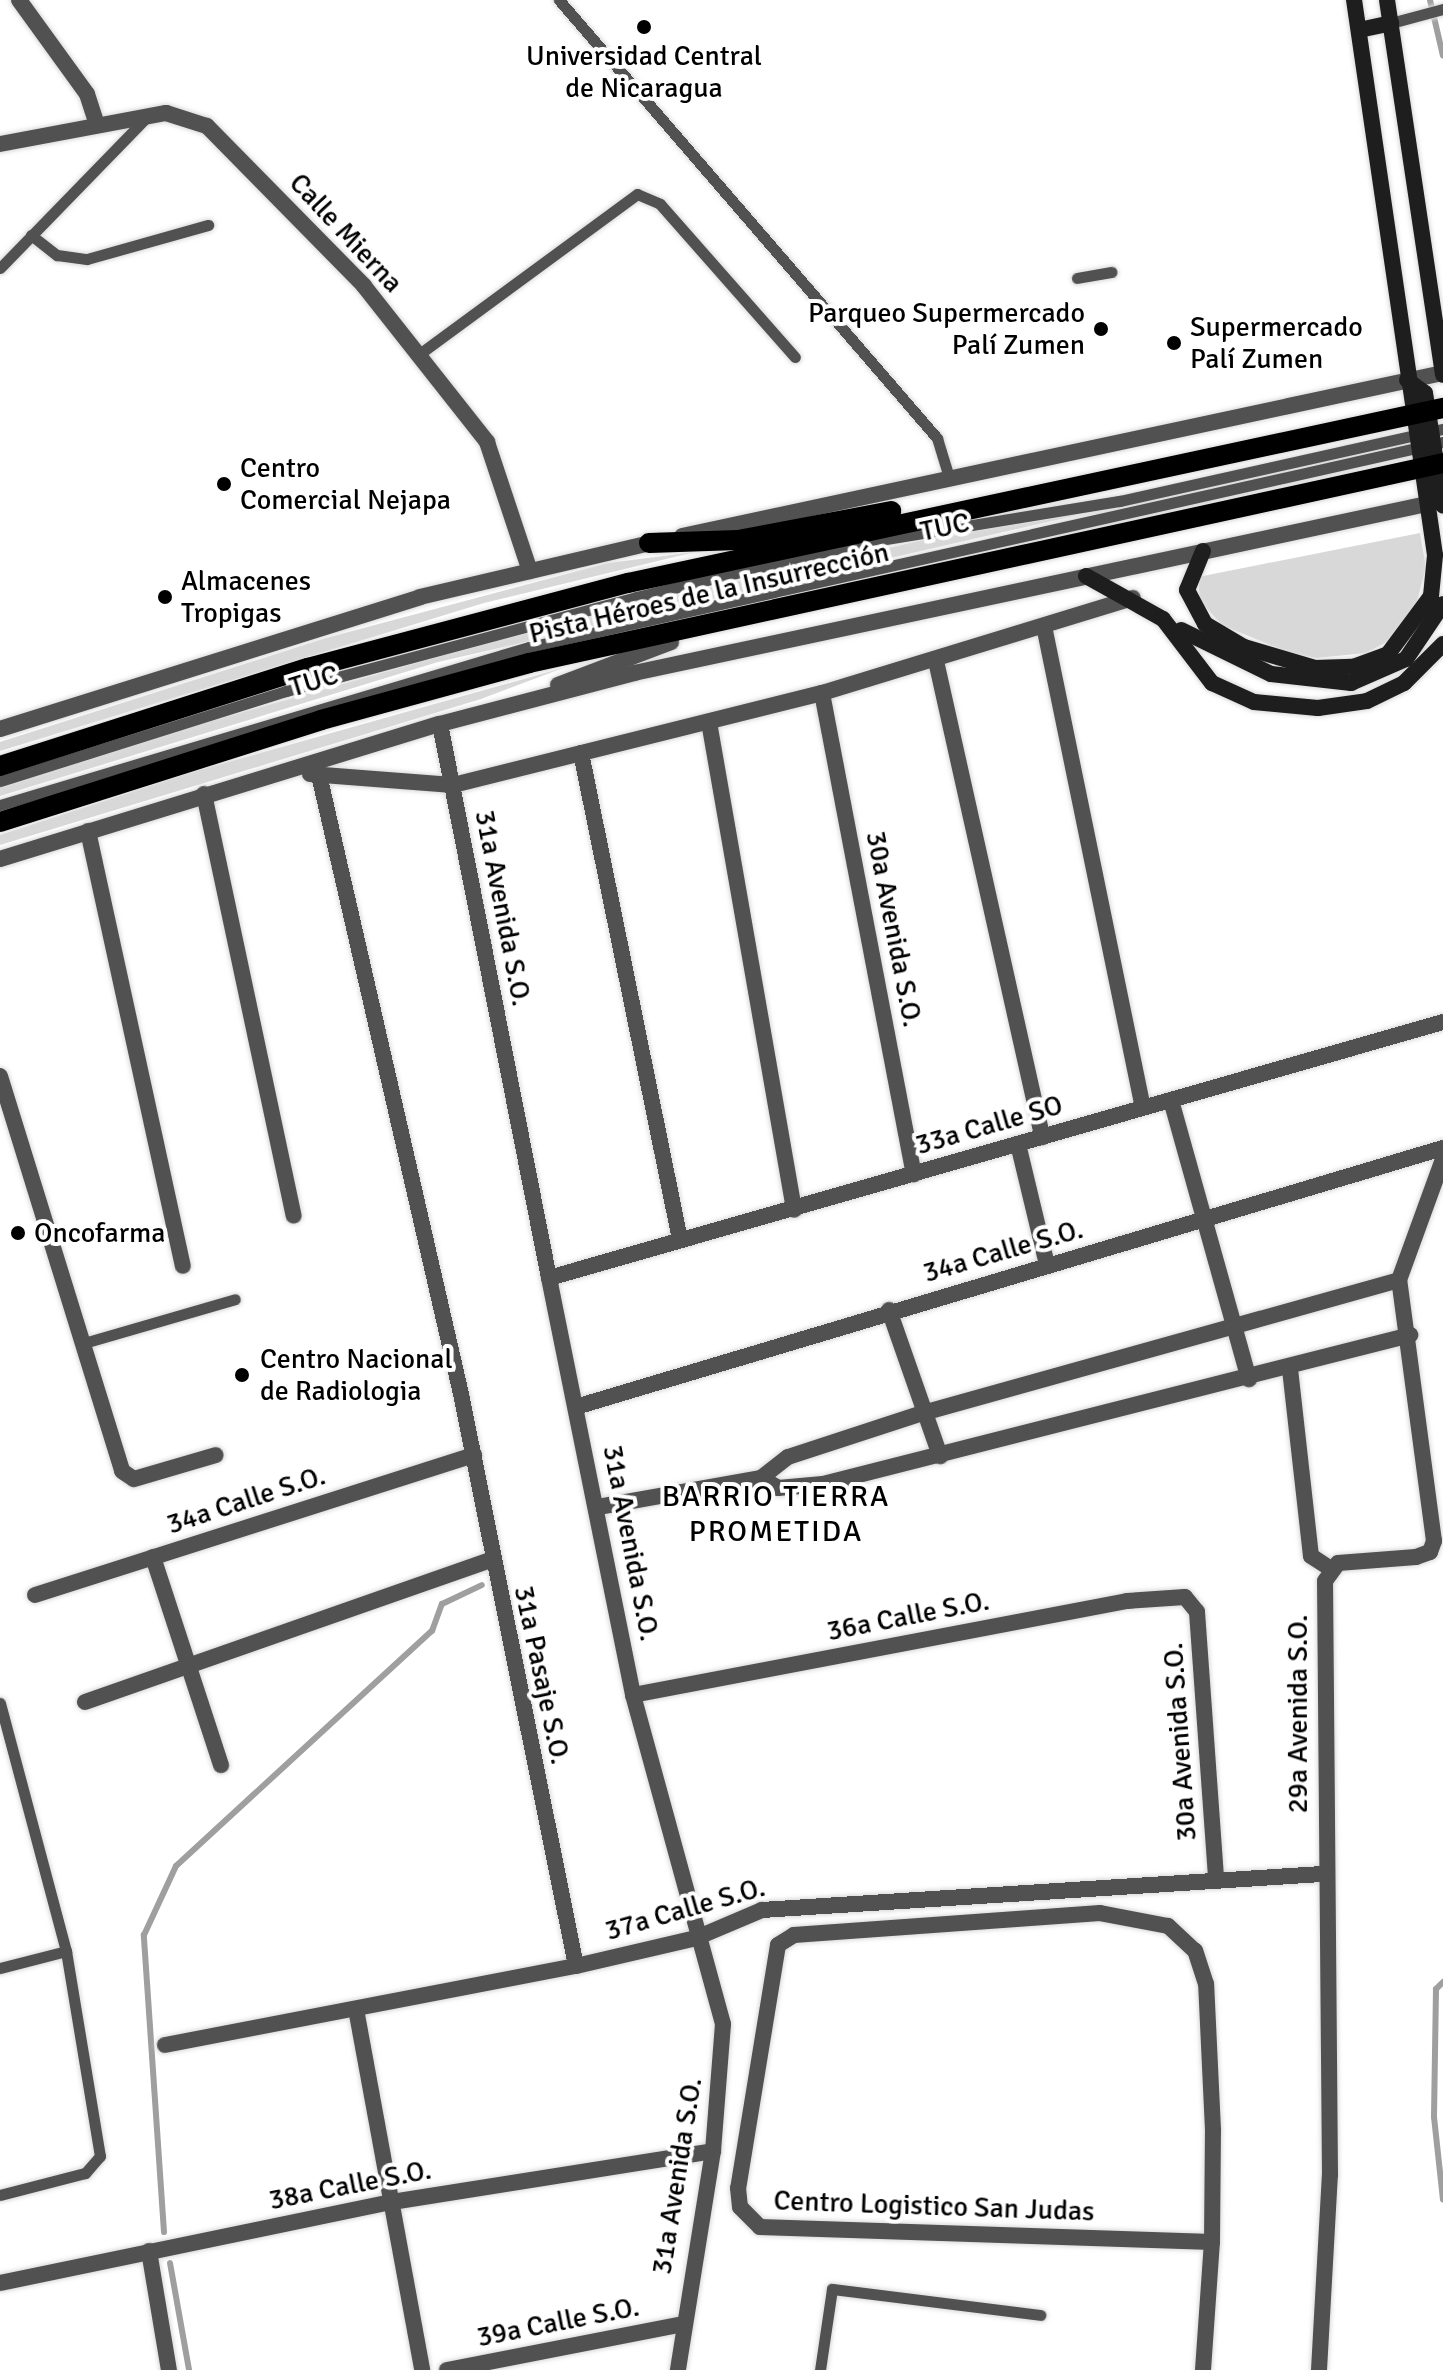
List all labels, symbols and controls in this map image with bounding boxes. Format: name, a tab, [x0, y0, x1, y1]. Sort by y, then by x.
marker: Universidad Central de Nicaragua	[635, 18, 653, 36]
place label: Universidad Central de Nicaragua	[526, 39, 762, 105]
street label: Calle Mierna	[282, 166, 410, 300]
place label: Parqueo Supermercado Palí Zumen	[808, 296, 1085, 362]
place label: Supermercado Palí Zumen	[1190, 310, 1363, 376]
marker: Parqueo Supermercado Palí Zumen	[1092, 320, 1110, 338]
marker: Supermercado Palí Zumen	[1165, 334, 1183, 352]
place label: Centro Comercial Nejapa	[240, 451, 451, 517]
marker: Centro Comercial Nejapa	[215, 475, 233, 493]
street label: TUC	[917, 505, 973, 549]
street label: Pista Héroes de la Insurrección	[526, 535, 892, 651]
place label: Almacenes Tropigas	[181, 564, 311, 630]
marker: Almacenes Tropigas	[156, 588, 174, 606]
street label: TUC	[286, 658, 342, 704]
street label: 31a Avenida S.O.	[468, 807, 538, 1009]
street label: 30a Avenida S.O.	[859, 828, 929, 1030]
street label: 33a Calle SO	[912, 1088, 1066, 1162]
street label: 34a Calle S.O.	[919, 1212, 1087, 1290]
place label: Oncofarma	[34, 1216, 166, 1250]
marker: Oncofarma	[9, 1224, 27, 1242]
place label: Centro Nacional de Radiologia	[260, 1342, 453, 1408]
marker: Centro Nacional de Radiologia	[231, 1364, 253, 1386]
street label: 31a Avenida S.O.	[596, 1442, 666, 1644]
street label: 34a Calle S.O.	[163, 1459, 329, 1541]
district label: BARRIO TIERRA PROMETIDA	[662, 1479, 890, 1550]
street label: 31a Pasaje S.O.	[507, 1583, 577, 1767]
street label: 36a Calle S.O.	[824, 1584, 992, 1648]
street label: 29a Avenida S.O.	[1281, 1615, 1315, 1813]
street label: 30a Avenida S.O.	[1156, 1642, 1204, 1842]
street label: 37a Calle S.O.	[601, 1870, 769, 1948]
street label: 31a Avenida S.O.	[645, 2075, 709, 2277]
street label: 38a Calle S.O.	[266, 2153, 434, 2217]
street label: Centro Logistico San Judas	[773, 2184, 1095, 2228]
street label: 39a Calle S.O.	[474, 2290, 642, 2354]

